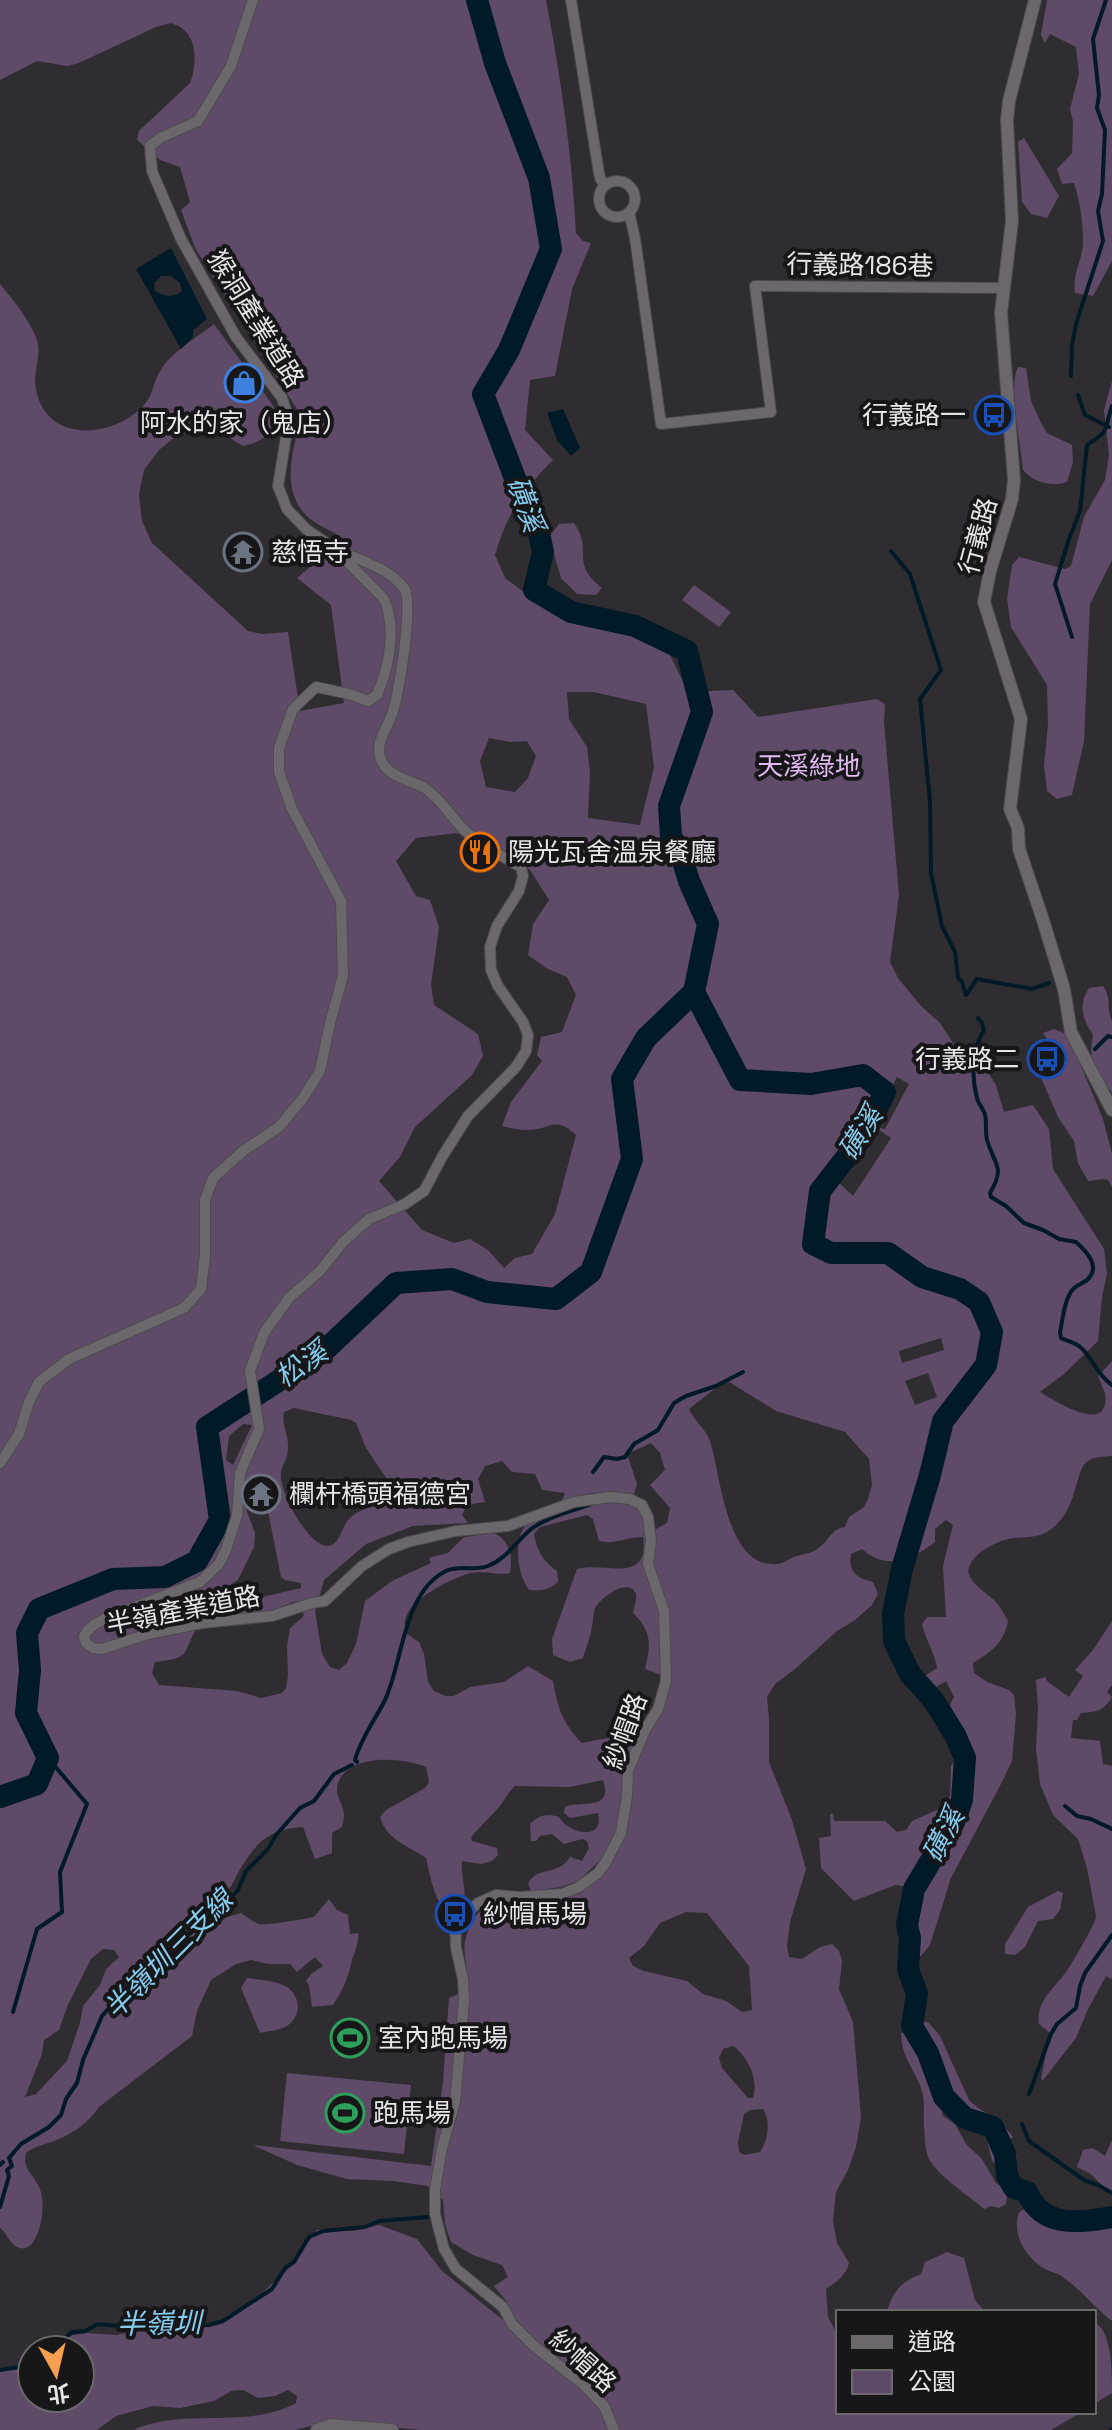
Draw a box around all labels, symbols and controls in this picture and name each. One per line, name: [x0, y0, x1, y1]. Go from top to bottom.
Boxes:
street label: 猴洞產業道路: [200, 244, 312, 394]
street label: 行義路186巷: [786, 247, 934, 283]
shop icon: 阿水的家（鬼店）: [223, 362, 265, 404]
bus stop icon: 行義路一: [973, 394, 1015, 436]
place label: 行義路一: [862, 398, 966, 432]
place label: 阿水的家（鬼店）: [140, 406, 348, 440]
water label: 磺溪: [500, 472, 554, 540]
street label: 行義路: [951, 494, 1005, 578]
temple icon: 慈悟寺: [222, 531, 264, 573]
place label: 慈悟寺: [271, 535, 349, 569]
park label: 天溪綠地: [757, 749, 861, 783]
restaurant icon: 陽光瓦舍溫泉餐廳: [459, 831, 501, 873]
place label: 陽光瓦舍溫泉餐廳: [508, 835, 716, 869]
bus stop icon: 行義路二: [1026, 1038, 1068, 1080]
place label: 行義路二: [915, 1042, 1019, 1076]
water label: 磺溪: [830, 1096, 892, 1166]
water label: 松溪: [268, 1331, 338, 1395]
temple icon: 欄杆橋頭福德宮: [240, 1473, 282, 1515]
place label: 欄杆橋頭福德宮: [289, 1477, 471, 1511]
street label: 半嶺產業道路: [103, 1578, 263, 1642]
street label: 紗帽路: [596, 1689, 654, 1773]
water label: 磺溪: [914, 1798, 974, 1868]
water label: 半嶺圳三支線: [96, 1880, 242, 2026]
bus stop icon: 紗帽馬場: [434, 1893, 476, 1935]
place label: 紗帽馬場: [483, 1897, 587, 1931]
sports icon: 室內跑馬場: [329, 2017, 371, 2059]
place label: 室內跑馬場: [378, 2021, 508, 2055]
sports icon: 跑馬場: [324, 2092, 366, 2134]
place label: 跑馬場: [373, 2096, 451, 2130]
water label: 半嶺圳: [117, 2304, 205, 2342]
legend: [836, 2310, 1096, 2414]
street label: 紗帽路: [543, 2322, 623, 2400]
text: 道路: [908, 2326, 956, 2357]
north arrow: [16, 2334, 96, 2414]
text: 公園: [908, 2366, 956, 2397]
text: 北: [46, 2378, 72, 2409]

